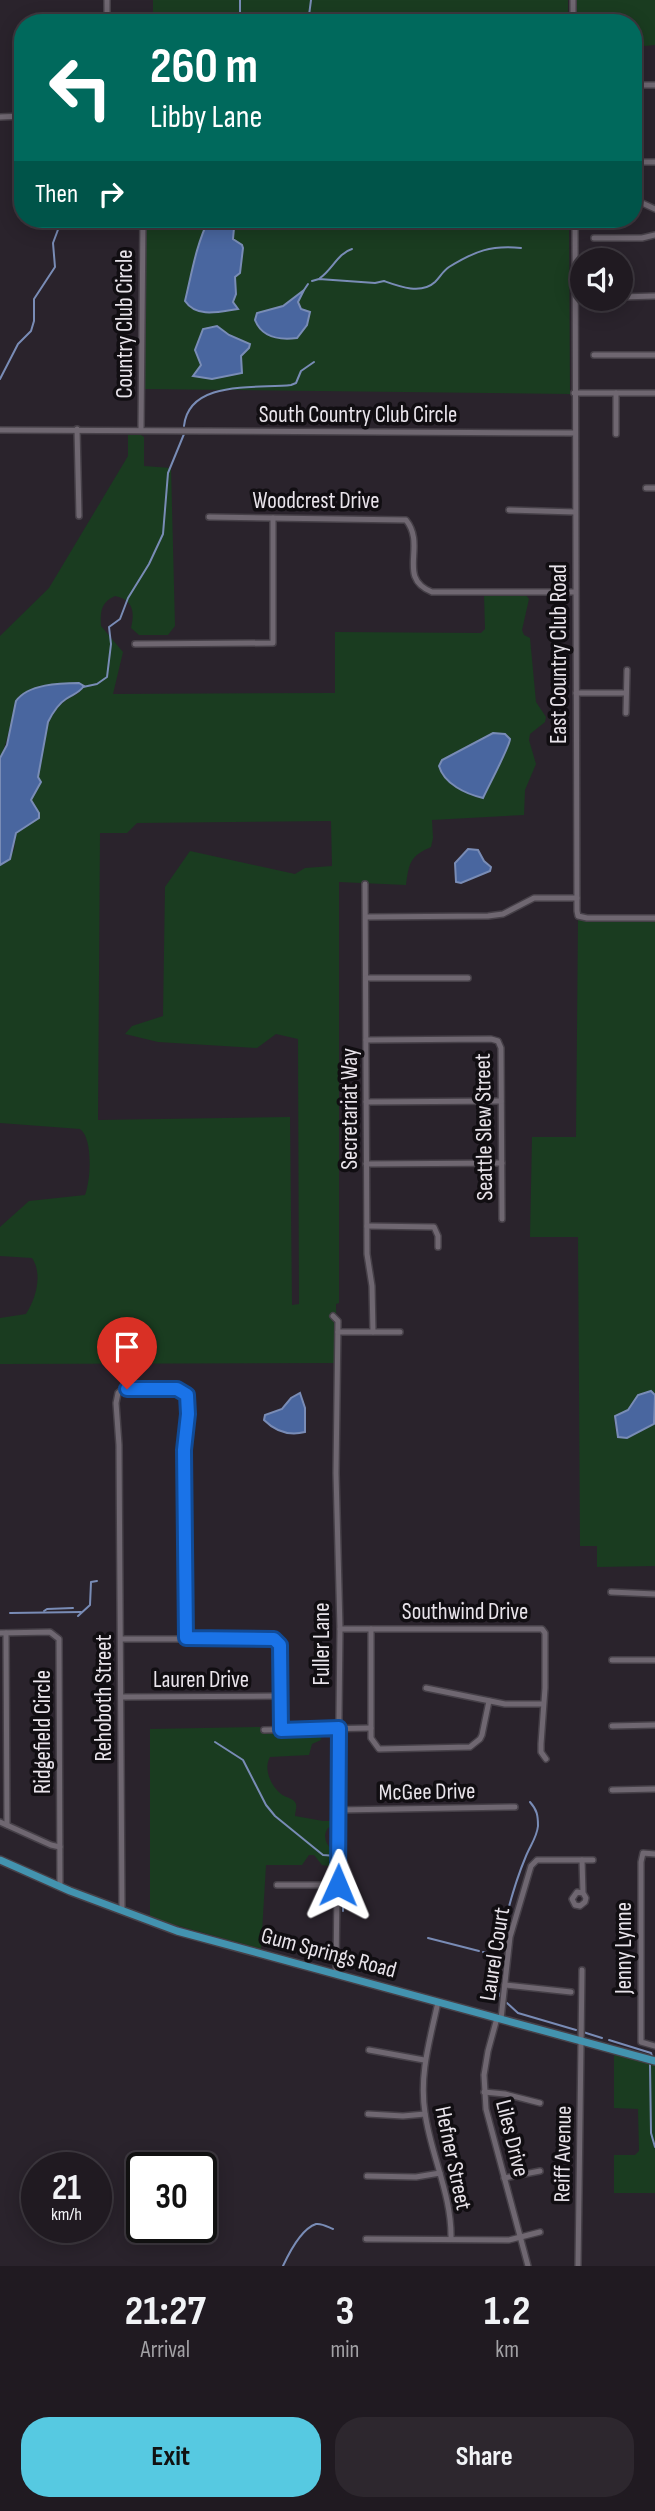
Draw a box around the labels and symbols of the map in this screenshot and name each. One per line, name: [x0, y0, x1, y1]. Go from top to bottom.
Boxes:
street label: Country Club Circle: [111, 249, 139, 399]
street label: South Country Club Circle: [259, 401, 457, 429]
street label: Woodcrest Drive: [253, 487, 379, 515]
street label: East Country Club Road: [545, 564, 573, 744]
street label: Secretariat Way: [336, 1048, 364, 1170]
street label: Seattle Slew Street: [469, 1053, 499, 1201]
pin: [97, 1317, 157, 1389]
street label: Southwind Drive: [402, 1598, 528, 1626]
street label: Fuller Lane: [308, 1603, 336, 1685]
street label: Rehoboth Street: [90, 1634, 118, 1762]
street label: Lauren Drive: [153, 1666, 249, 1694]
street label: Ridgefield Circle: [29, 1670, 57, 1794]
street label: McGee Drive: [378, 1777, 476, 1807]
position arrow: [301, 1848, 375, 1922]
street label: Jenny Lynne: [610, 1902, 638, 1995]
street label: Laurel Court: [474, 1905, 516, 2003]
street label: Gum Springs Road: [258, 1921, 400, 1984]
street label: Liles Drive: [489, 2097, 535, 2180]
street label: Hefner Street: [428, 2104, 478, 2213]
street label: Reiff Avenue: [548, 2105, 578, 2203]
speed limit sign: 30: [126, 2152, 217, 2243]

